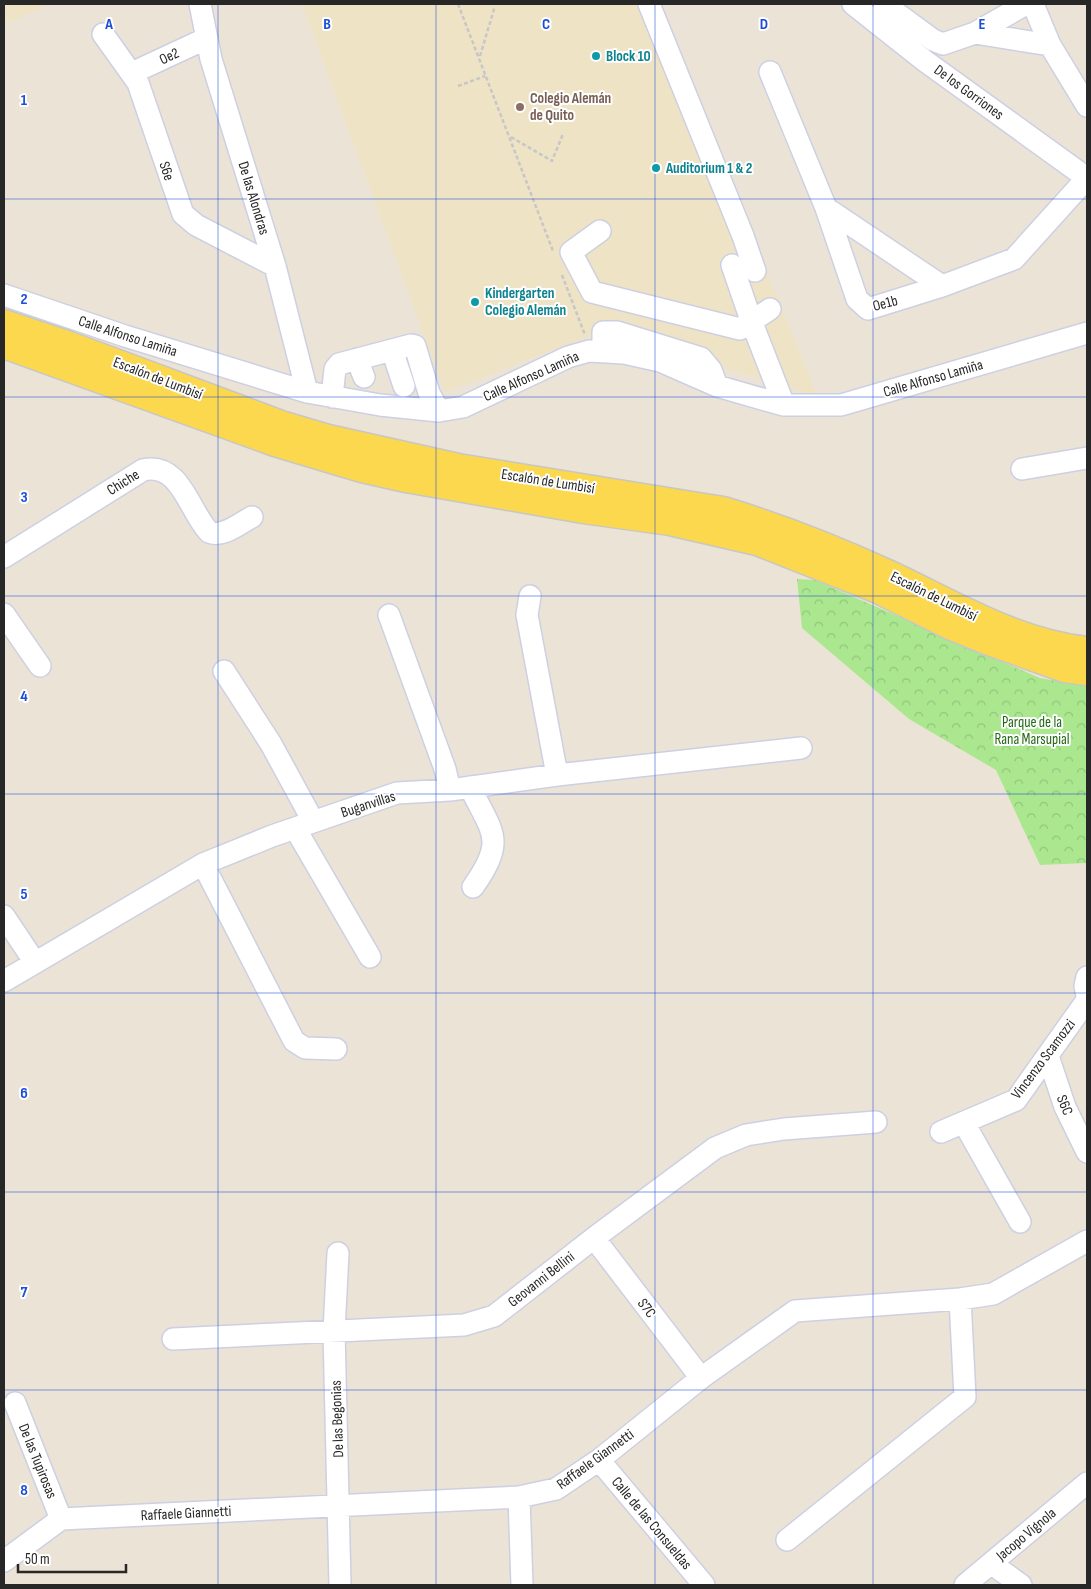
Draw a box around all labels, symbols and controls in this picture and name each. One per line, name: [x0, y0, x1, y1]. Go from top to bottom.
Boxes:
text: A: [104, 15, 113, 34]
text: B: [323, 15, 331, 34]
text: C: [542, 15, 550, 34]
text: D: [760, 15, 768, 34]
text: E: [979, 15, 986, 34]
street label: Oe2: [156, 44, 182, 69]
place label: Block 10: [606, 47, 651, 66]
marker: Block 10: [590, 50, 602, 62]
street label: De los Gorriones: [930, 61, 1007, 124]
place label: Colegio Alemán de Quito: [530, 89, 611, 125]
text: 1: [21, 91, 28, 110]
marker: Colegio Alemán de Quito: [514, 101, 526, 113]
street label: S6e: [155, 159, 178, 183]
street label: De las Alondras: [233, 159, 274, 237]
place label: Auditorium 1 & 2: [665, 159, 752, 178]
marker: Auditorium 1 & 2: [650, 162, 662, 174]
place label: Kindergarten Colegio Alemán: [485, 284, 566, 320]
text: 2: [20, 290, 28, 309]
street label: Oe1b: [871, 291, 900, 316]
marker: Kindergarten Colegio Alemán: [469, 296, 481, 308]
street label: Calle Alfonso Lamiña: [76, 312, 180, 361]
street label: Calle Alfonso Lamiña: [480, 347, 582, 406]
street label: Escalón de Lumbisí: [110, 353, 205, 404]
street label: Calle Alfonso Lamiña: [881, 355, 985, 402]
street label: Chiche: [103, 465, 143, 500]
street label: Escalón de Lumbisí: [500, 465, 596, 498]
text: 3: [20, 488, 28, 507]
street label: Escalón de Lumbisí: [887, 567, 980, 626]
text: 4: [20, 687, 28, 706]
park label: Parque de la Rana Marsupial: [994, 713, 1070, 749]
street label: Buganvillas: [338, 787, 398, 822]
text: 5: [20, 885, 28, 904]
street label: Vincenzo Scamozzi: [1007, 1015, 1080, 1103]
text: 6: [20, 1084, 28, 1103]
street label: S6C: [1052, 1092, 1077, 1118]
street label: Geovanni Bellini: [504, 1247, 579, 1311]
text: 7: [21, 1283, 28, 1302]
street label: S7C: [633, 1295, 660, 1322]
street label: De las Begonias: [327, 1380, 348, 1458]
street label: De las Tupirosas: [14, 1421, 61, 1501]
street label: Raffaele Giannetti: [553, 1425, 638, 1494]
street label: Calle de las Consueldas: [607, 1473, 696, 1574]
text: 8: [20, 1481, 28, 1500]
street label: Raffaele Giannetti: [140, 1502, 232, 1525]
street label: Jacopo Vignola: [992, 1504, 1060, 1566]
scale bar: [18, 1542, 125, 1574]
text: 50 m: [25, 1550, 50, 1569]

